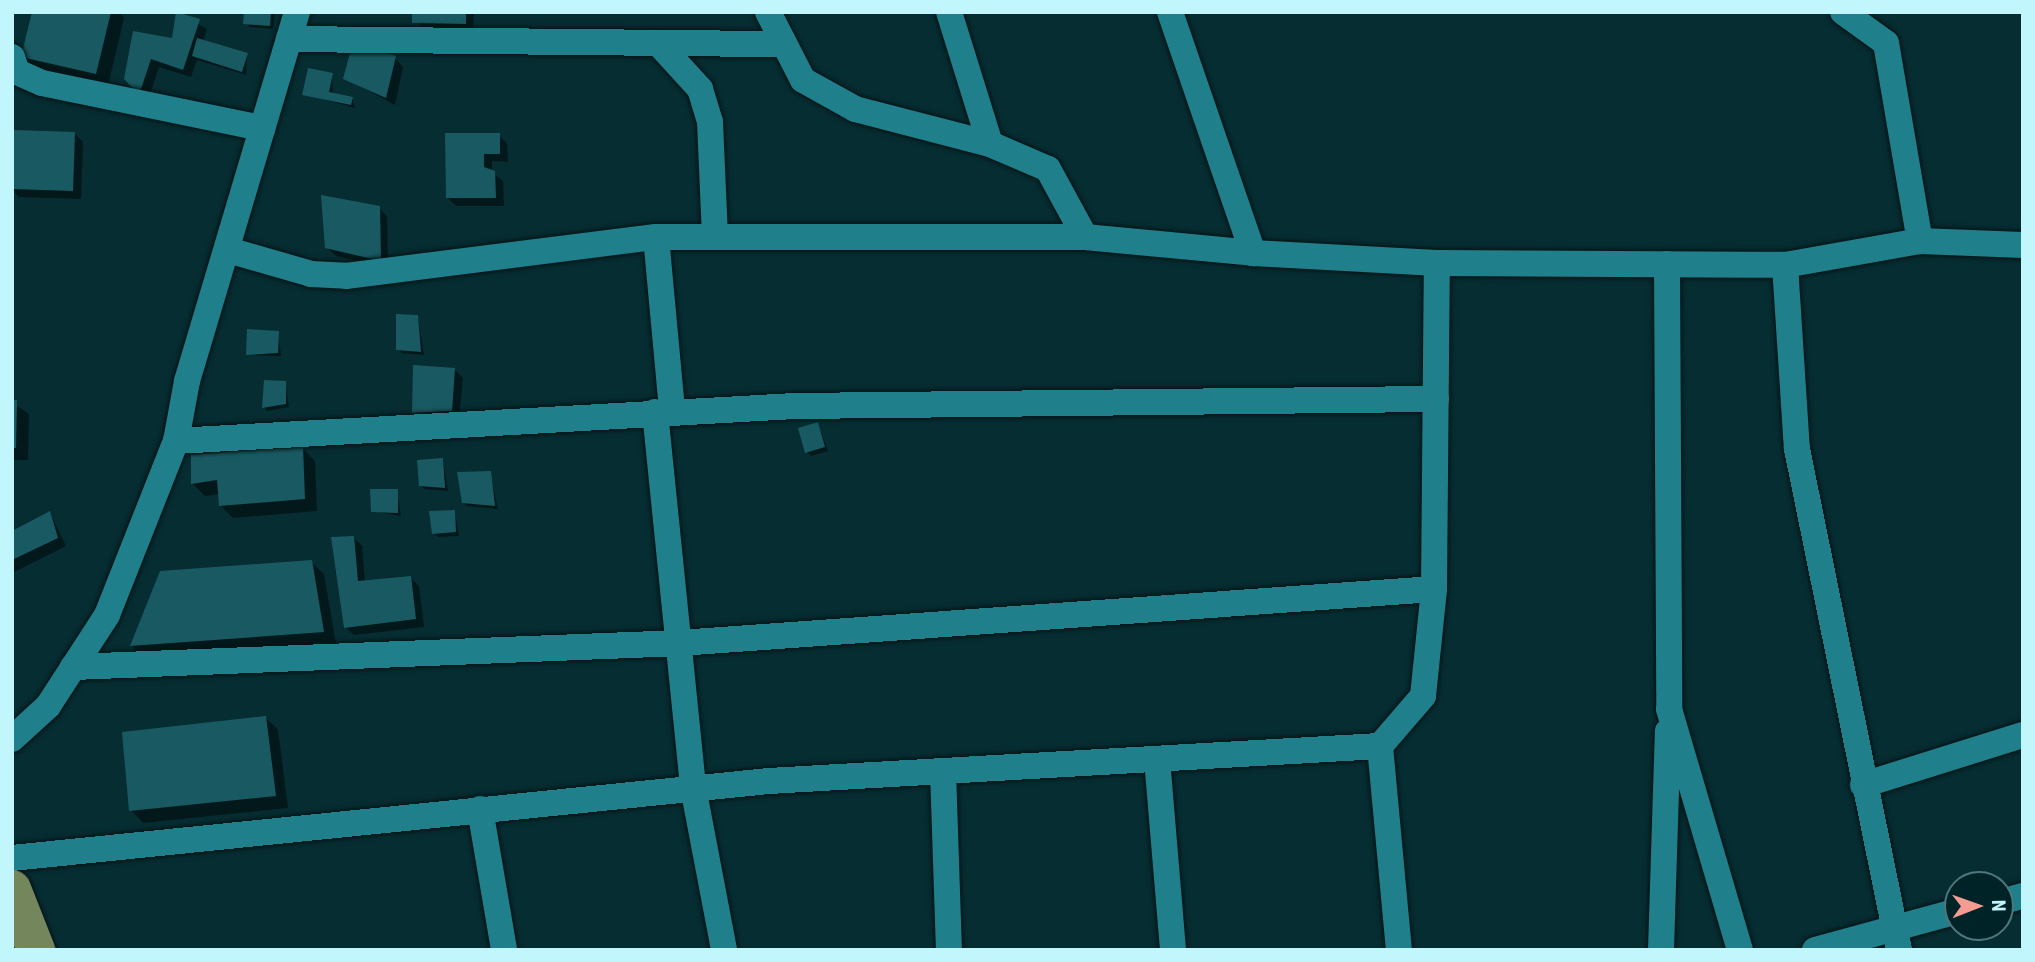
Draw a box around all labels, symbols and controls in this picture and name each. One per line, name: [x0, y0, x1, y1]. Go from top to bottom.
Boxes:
north arrow: [1944, 871, 2014, 941]
text: N: [1987, 900, 2010, 912]

